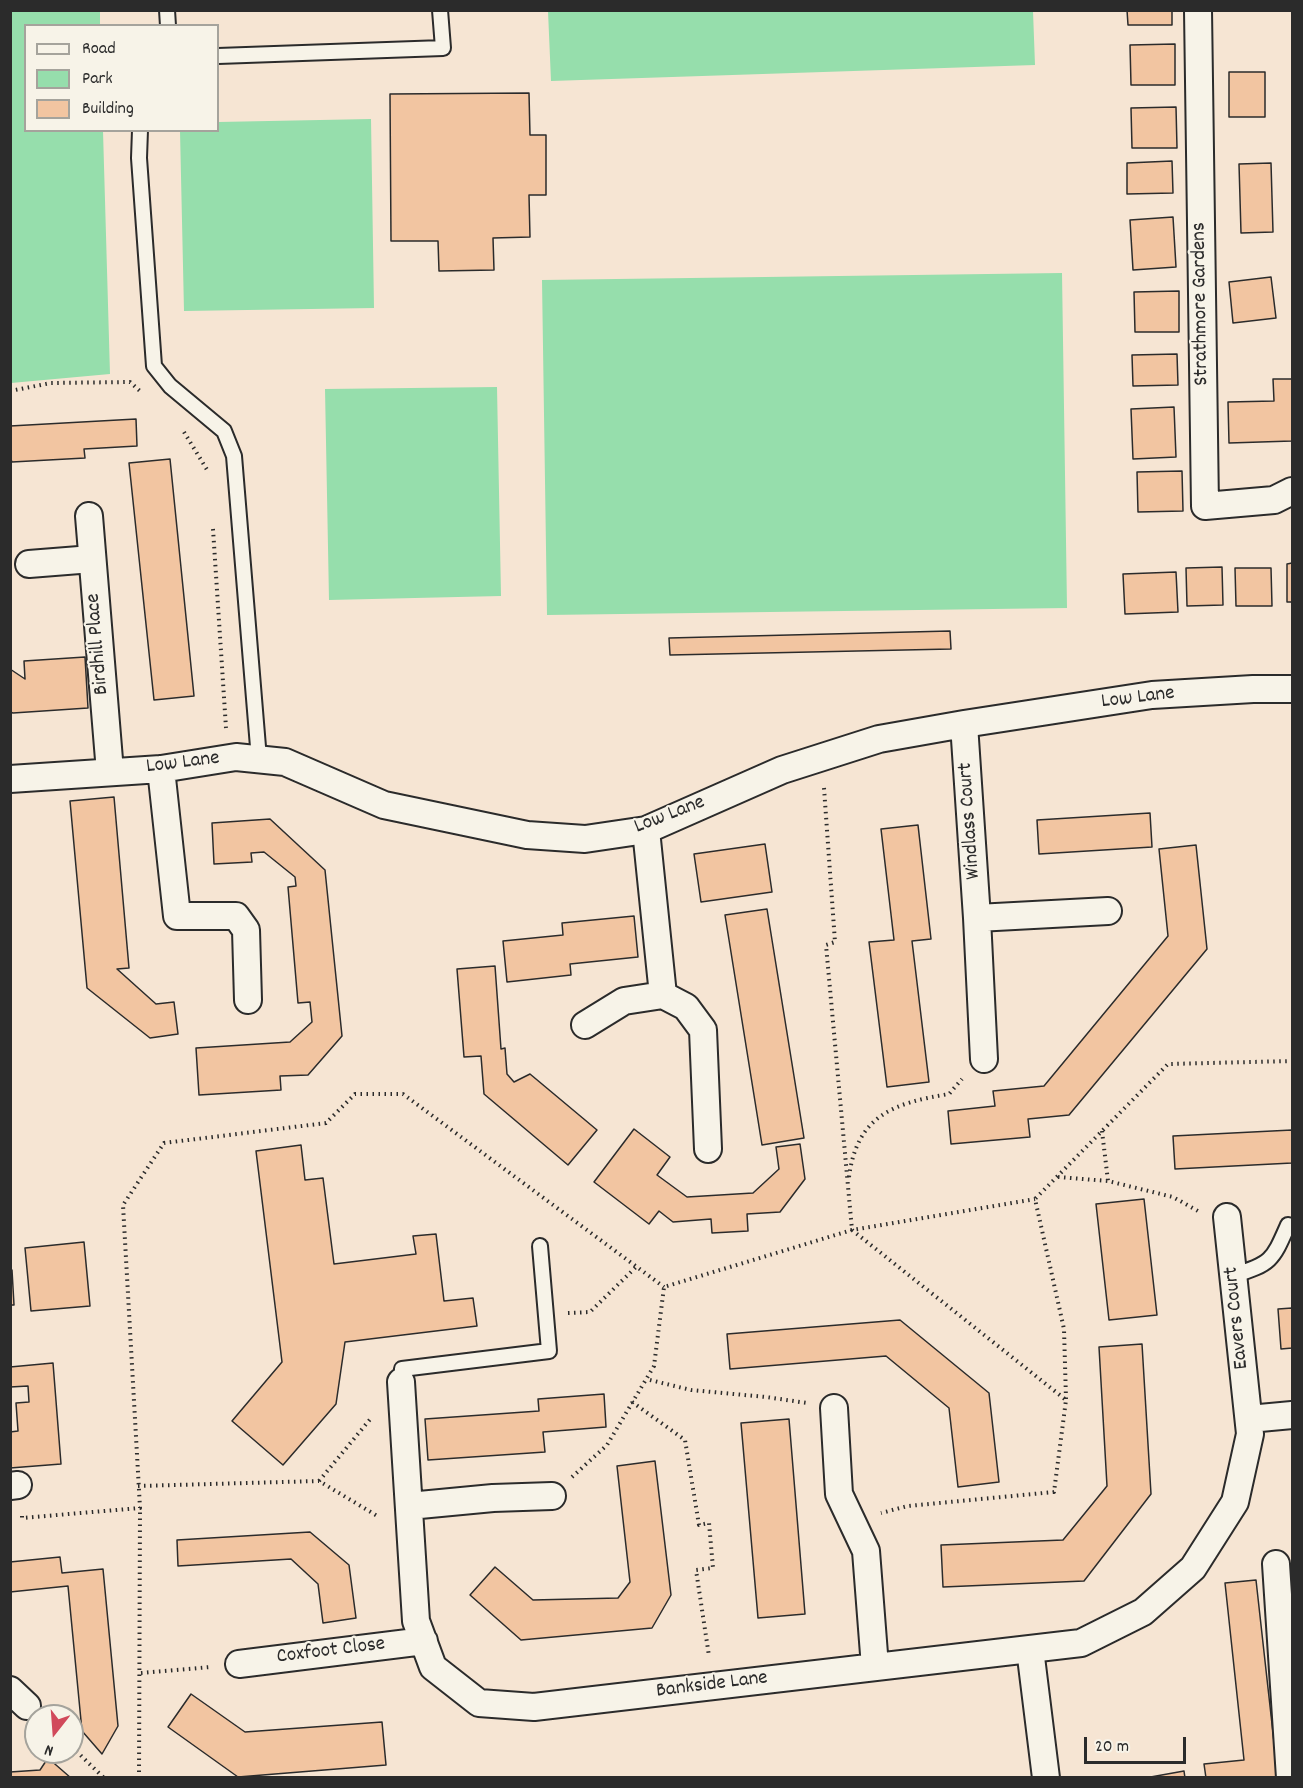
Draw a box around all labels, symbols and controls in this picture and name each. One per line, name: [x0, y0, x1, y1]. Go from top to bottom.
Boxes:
legend: [24, 24, 219, 132]
text: Road: [82, 37, 116, 62]
text: Park: [82, 67, 113, 92]
text: Building: [82, 97, 134, 122]
street label: Strathmore Gardens: [1188, 222, 1216, 386]
street label: Birdhill Place: [82, 592, 116, 696]
street label: Low Lane: [1100, 682, 1176, 716]
street label: Low Lane: [145, 747, 221, 781]
street label: Windlass Court: [954, 762, 988, 880]
street label: Low Lane: [631, 791, 709, 841]
street label: Eavers Court: [1220, 1265, 1256, 1371]
street label: Coxfoot Close: [275, 1633, 387, 1671]
street label: Bankside Lane: [655, 1667, 769, 1705]
north arrow: [24, 1704, 84, 1764]
scale bar: [1087, 1725, 1189, 1763]
text: 20 m: [1095, 1735, 1129, 1760]
text: N: [42, 1738, 56, 1762]

